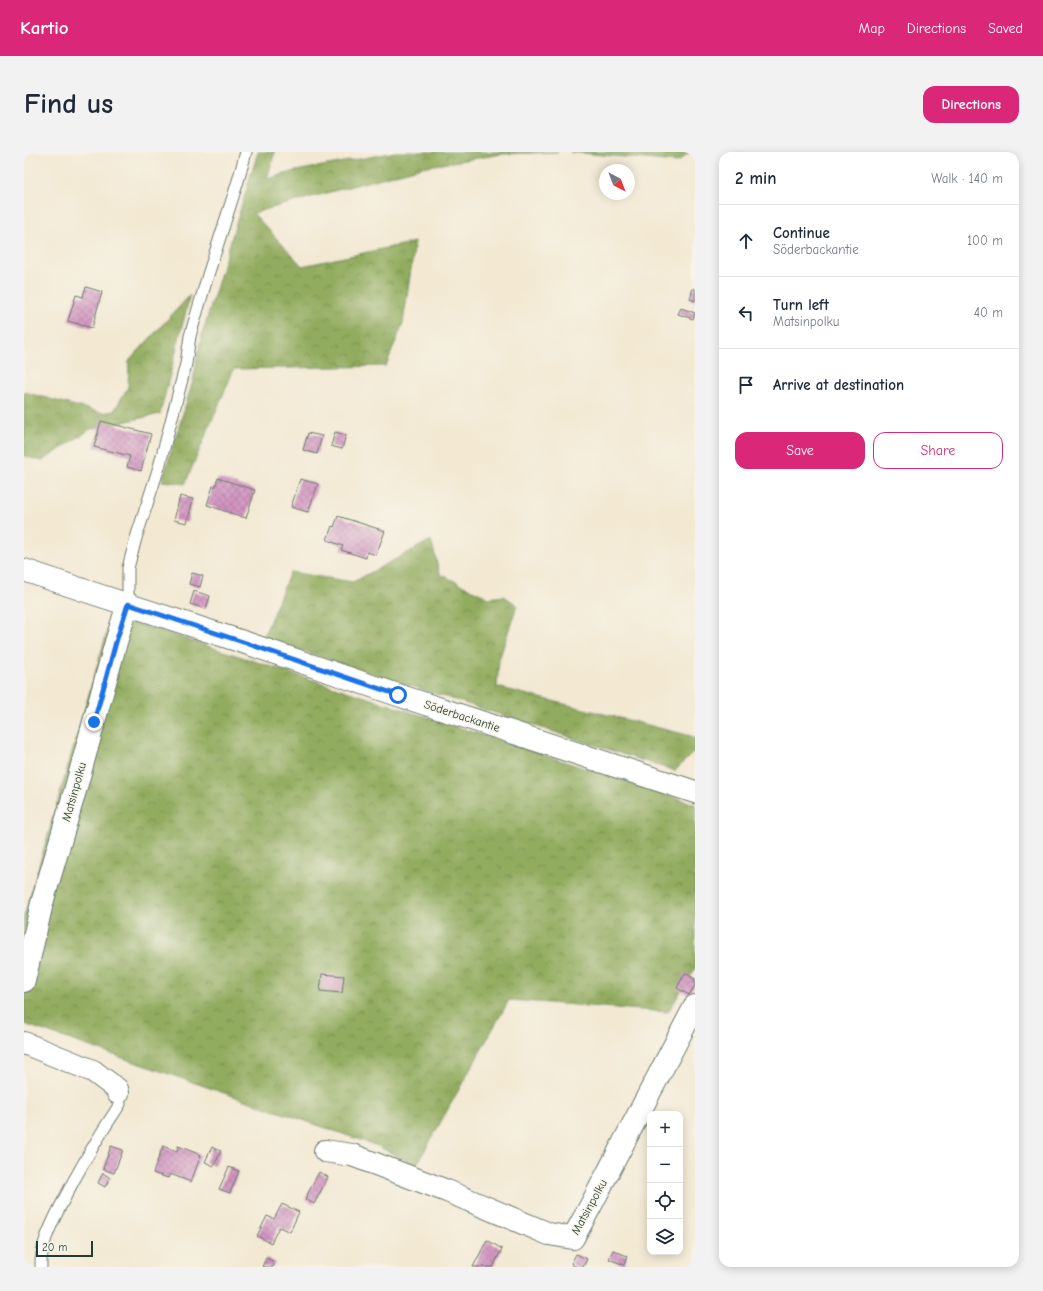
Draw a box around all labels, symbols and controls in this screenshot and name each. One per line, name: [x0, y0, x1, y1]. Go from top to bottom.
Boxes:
text: Kartio: [20, 17, 69, 39]
text: Map: [858, 20, 885, 37]
text: Directions: [907, 20, 966, 37]
text: Saved: [988, 20, 1023, 37]
button: Directions: [923, 86, 1019, 123]
text: Find us: [24, 88, 113, 120]
north arrow: [599, 164, 635, 200]
text: 2 min: [735, 169, 776, 188]
text: Walk · 140 m: [931, 171, 1003, 186]
text: Continue: [773, 224, 830, 242]
icon: ahead: [735, 230, 757, 252]
text: 100 m: [967, 233, 1003, 248]
text: Söderbackantie: [773, 242, 859, 257]
text: Turn left: [773, 296, 829, 314]
icon: left: [735, 302, 757, 324]
text: 40 m: [974, 305, 1003, 320]
text: Matsinpolku: [773, 314, 839, 329]
icon: arrive: [735, 374, 757, 396]
text: Arrive at destination: [773, 376, 904, 394]
button: Save: [735, 432, 865, 469]
button: Share: [873, 432, 1003, 469]
route start: [389, 686, 407, 704]
street label: Söderbackantie: [422, 697, 502, 735]
route end: [85, 713, 103, 731]
street label: Matsinpolku: [59, 761, 89, 823]
map controls: [647, 1111, 683, 1255]
button: +: [647, 1111, 683, 1147]
button: −: [647, 1147, 683, 1183]
street label: Matsinpolku: [568, 1177, 610, 1237]
button: locate: [647, 1183, 683, 1219]
button: layers: [647, 1219, 683, 1255]
scale bar: [36, 1239, 93, 1258]
text: 20 m: [42, 1241, 67, 1254]

